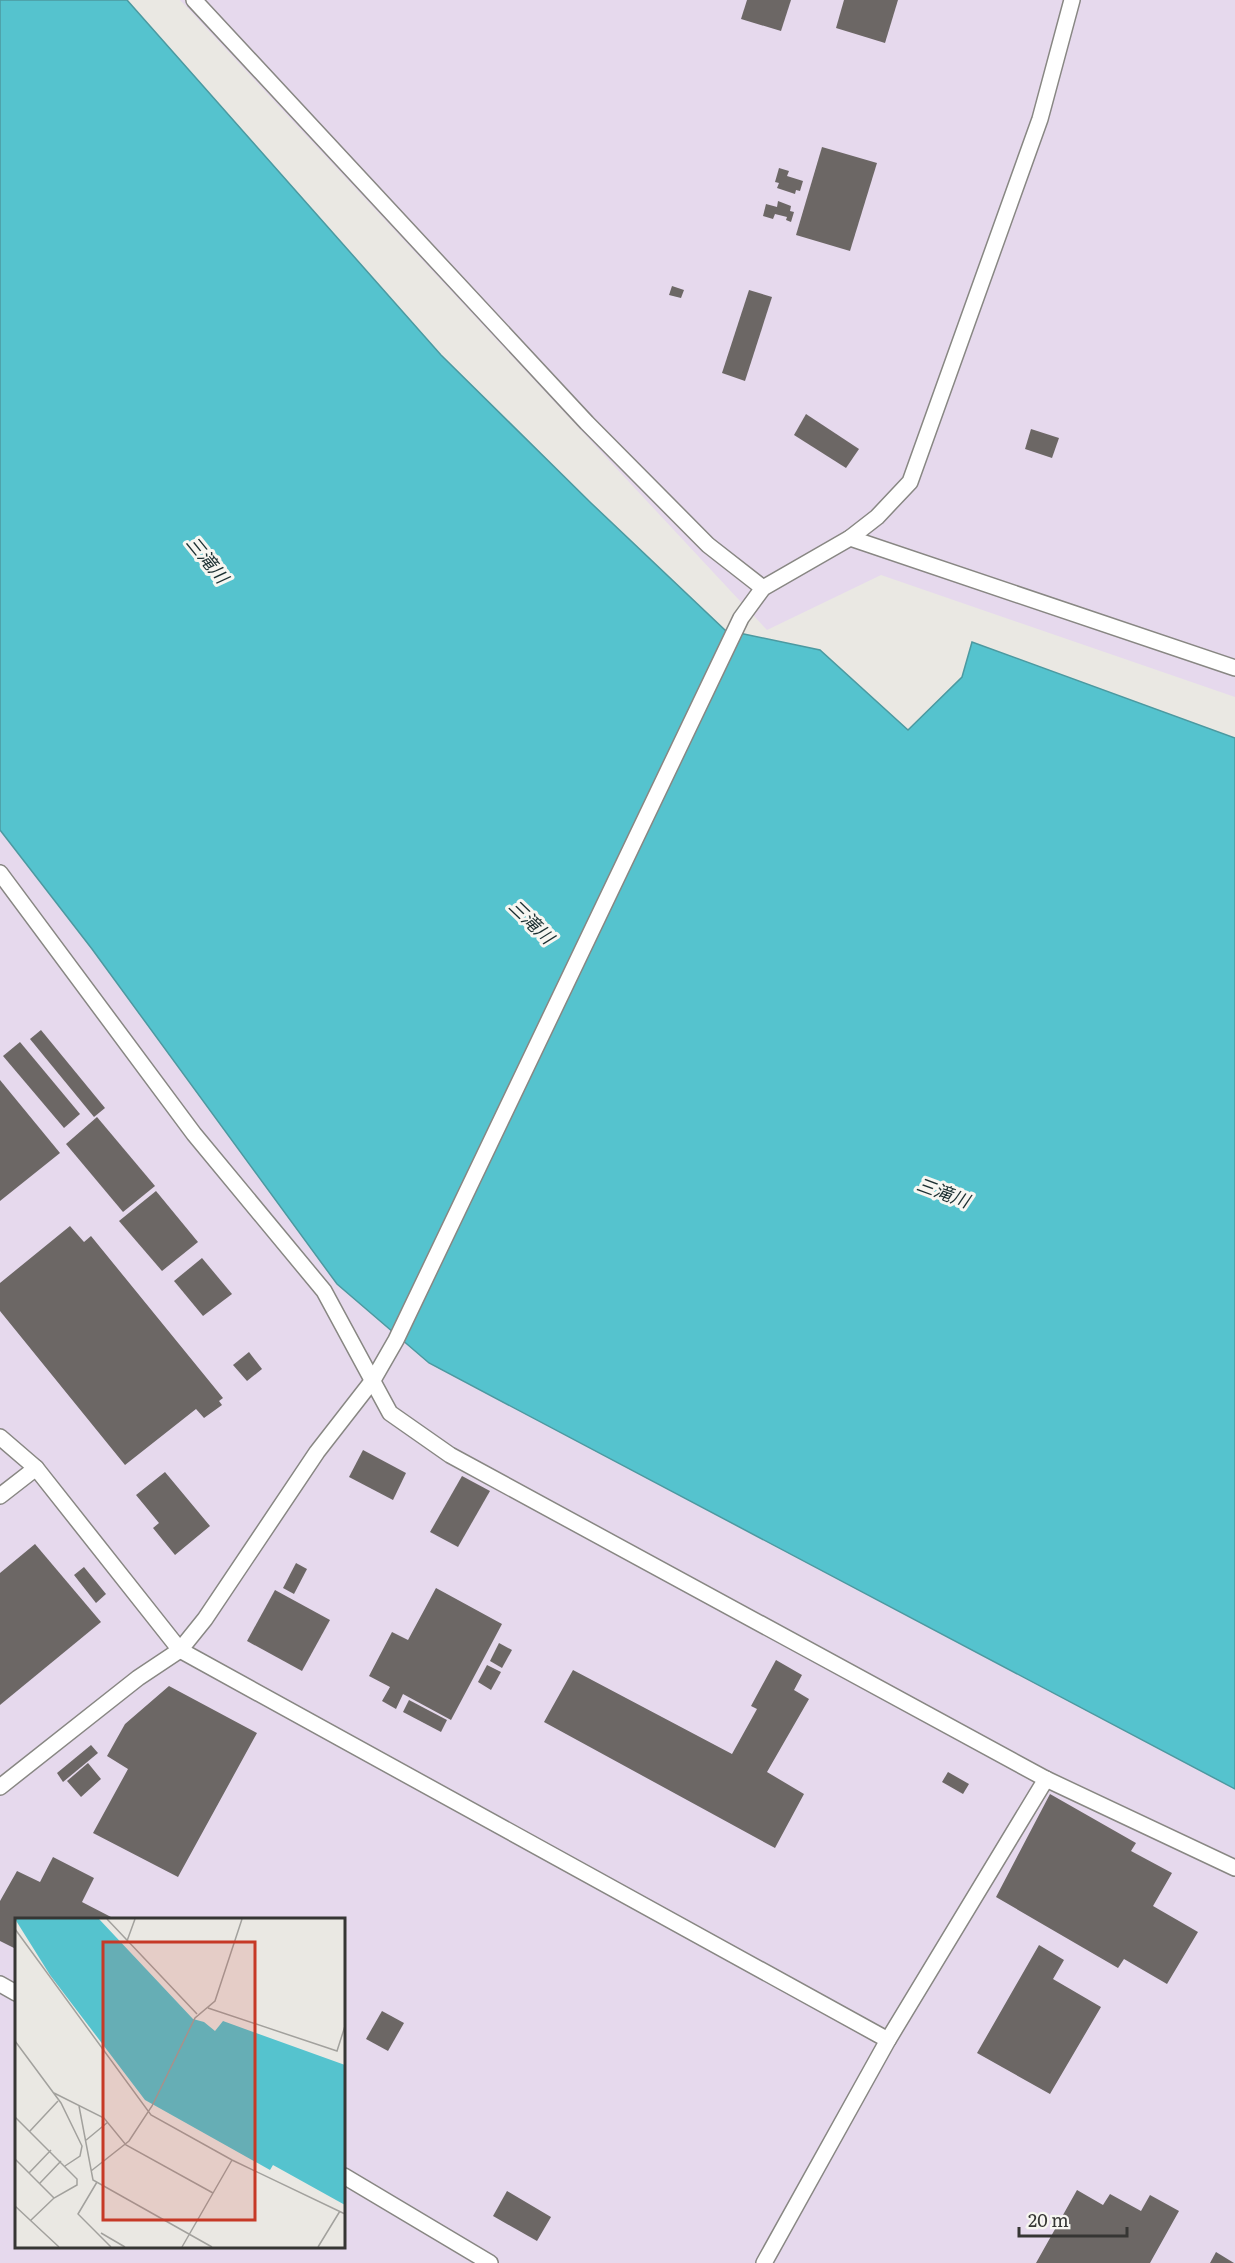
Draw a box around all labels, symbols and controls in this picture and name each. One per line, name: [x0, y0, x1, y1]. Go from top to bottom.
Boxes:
water label: 三滝川: [181, 530, 237, 590]
water label: 三滝川: [503, 892, 562, 951]
water label: 三滝川: [914, 1170, 975, 1214]
inset map: [15, 1918, 345, 2248]
scale bar: [1019, 2200, 1127, 2238]
text: 20 m: [1028, 2206, 1069, 2233]

